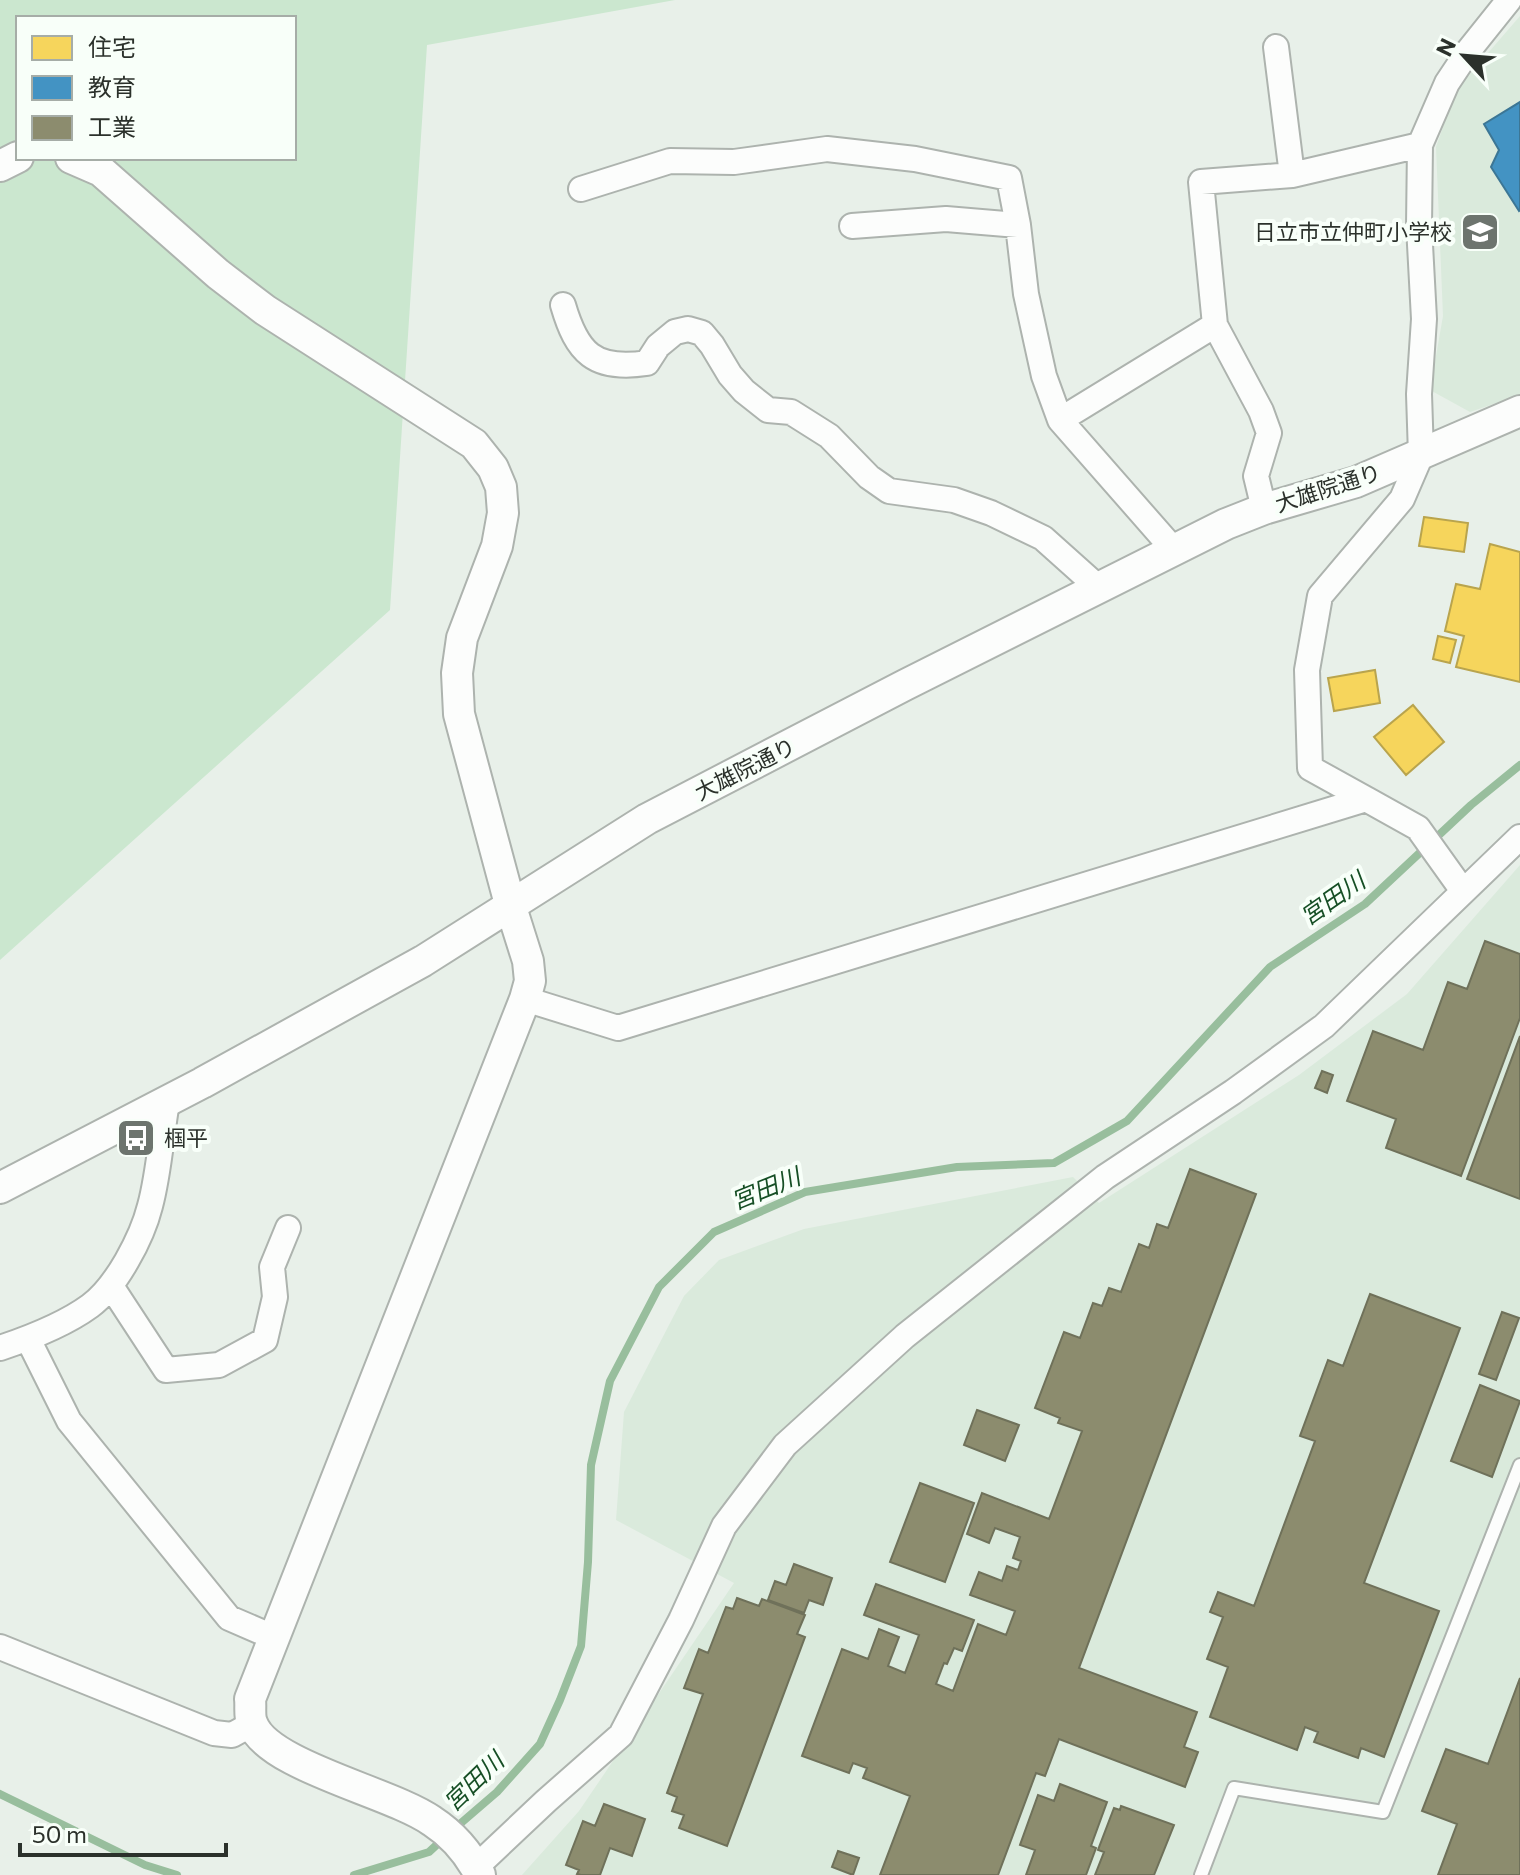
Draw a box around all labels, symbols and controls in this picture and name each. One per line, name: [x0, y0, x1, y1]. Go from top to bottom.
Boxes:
legend: [16, 16, 296, 160]
north arrow: [1424, 16, 1504, 96]
text: 住宅: [88, 32, 136, 61]
text: N: [1430, 34, 1461, 60]
text: 教育: [88, 72, 136, 101]
text: 工業: [88, 112, 136, 141]
school or university icon: 日立市立仲町小学校: [1459, 211, 1501, 253]
place label: 日立市立仲町小学校: [1254, 218, 1452, 245]
street label: 大雄院通り: [1271, 458, 1384, 517]
street label: 大雄院通り: [690, 732, 800, 806]
water label: 宮田川: [1294, 864, 1372, 930]
bus stop icon: 椢平: [115, 1117, 157, 1159]
place label: 椢平: [164, 1124, 208, 1151]
water label: 宮田川: [727, 1160, 807, 1215]
water label: 宮田川: [437, 1743, 511, 1816]
scale bar: [20, 1807, 226, 1857]
text: 50 m: [32, 1819, 87, 1848]

